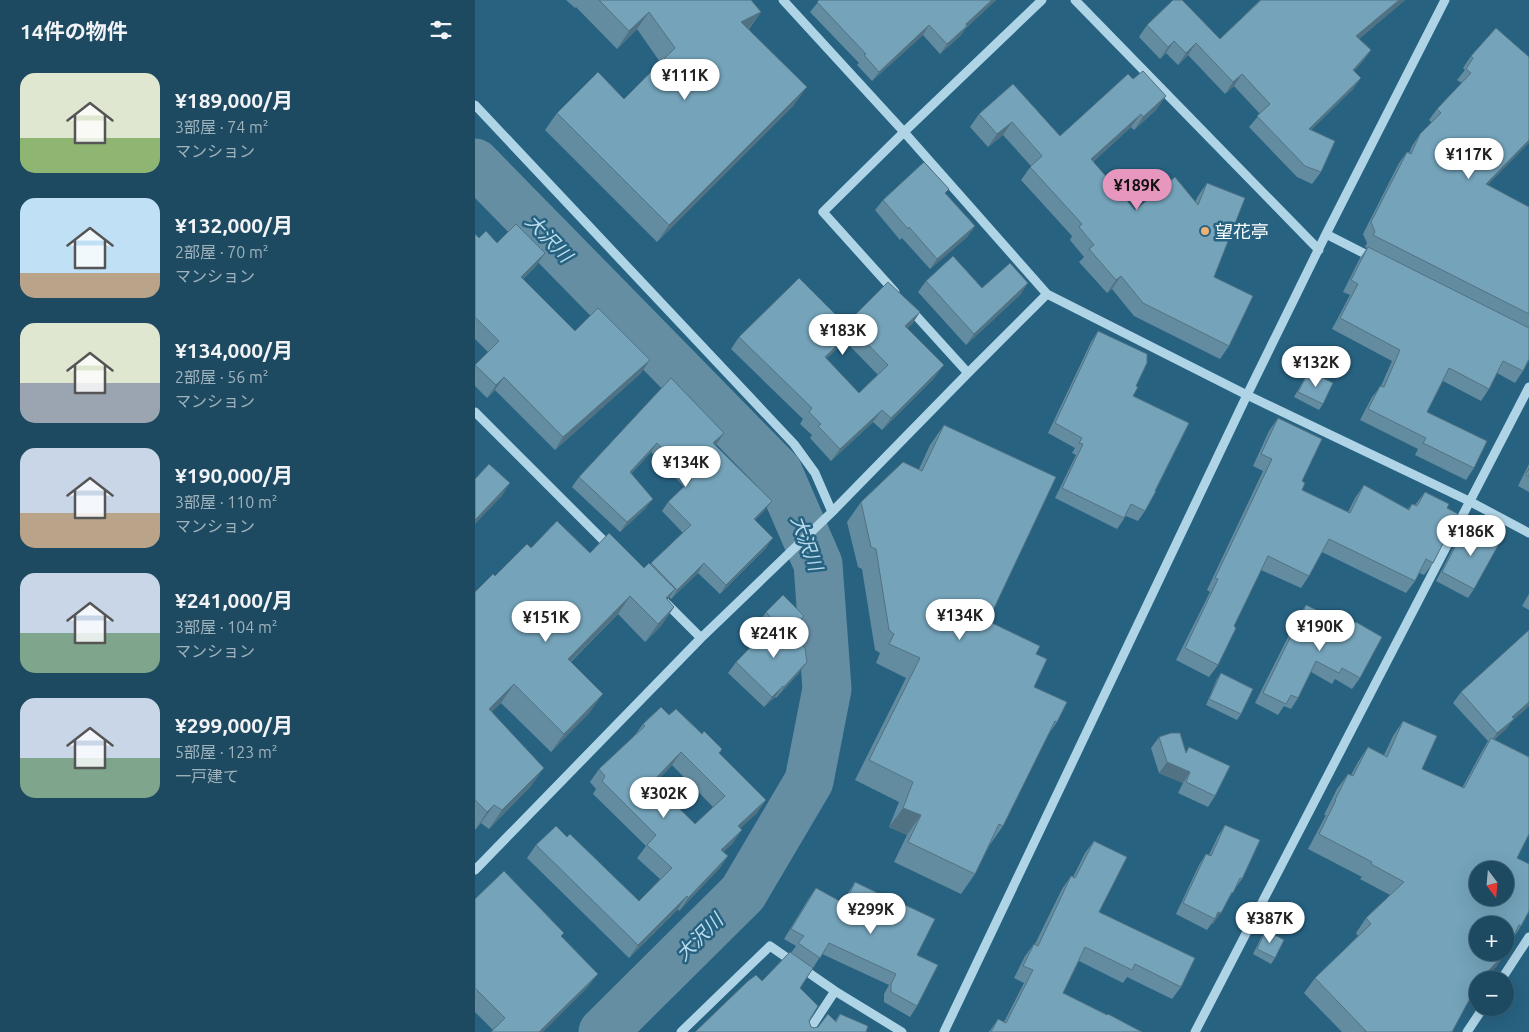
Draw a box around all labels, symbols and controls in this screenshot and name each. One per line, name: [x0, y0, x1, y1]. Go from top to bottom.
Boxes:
icon: filters: [427, 16, 455, 44]
text: 14件の物件: [20, 19, 128, 43]
pin: ¥111K: [650, 58, 720, 101]
text: ¥111K: [662, 66, 708, 84]
text: ¥189,000/月: [175, 88, 293, 112]
icon: home: [60, 93, 120, 153]
text: 3部屋 · 74 m²: [175, 118, 269, 136]
pin: ¥117K: [1434, 138, 1504, 180]
text: マンション: [175, 142, 255, 160]
text: ¥117K: [1446, 145, 1492, 163]
pin: ¥189K: [1102, 168, 1172, 211]
text: ¥189K: [1114, 176, 1160, 194]
water label: 大沢川: [521, 210, 578, 268]
text: ¥132,000/月: [175, 213, 293, 237]
icon: home: [60, 218, 120, 278]
place label: 望花亭: [1215, 221, 1269, 241]
marker: 望花亭: [1199, 225, 1211, 237]
text: 2部屋 · 70 m²: [175, 243, 269, 261]
text: マンション: [175, 267, 255, 285]
pin: ¥183K: [808, 314, 878, 356]
text: ¥183K: [820, 321, 866, 339]
text: ¥134,000/月: [175, 338, 293, 362]
icon: home: [60, 343, 120, 403]
pin: ¥132K: [1281, 346, 1351, 388]
text: ¥132K: [1293, 353, 1339, 371]
text: 2部屋 · 56 m²: [175, 368, 269, 386]
text: マンション: [175, 392, 255, 410]
pin: ¥134K: [651, 446, 721, 488]
text: ¥134K: [663, 453, 709, 471]
text: ¥190,000/月: [175, 463, 293, 487]
icon: home: [60, 468, 120, 528]
text: 3部屋 · 110 m²: [175, 493, 278, 511]
water label: 大沢川: [787, 512, 828, 575]
pin: ¥186K: [1436, 514, 1506, 557]
text: マンション: [175, 517, 255, 535]
text: ¥186K: [1448, 522, 1494, 540]
text: ¥241,000/月: [175, 588, 293, 612]
icon: home: [60, 593, 120, 653]
pin: ¥134K: [925, 598, 995, 641]
pin: ¥151K: [511, 600, 581, 643]
text: ¥134K: [937, 606, 983, 624]
text: ¥151K: [523, 608, 569, 626]
pin: ¥190K: [1285, 610, 1355, 652]
pin: ¥241K: [739, 616, 809, 659]
text: ¥190K: [1297, 617, 1343, 635]
text: 3部屋 · 104 m²: [175, 618, 278, 636]
text: ¥241K: [751, 624, 797, 642]
text: マンション: [175, 642, 255, 660]
text: ¥299,000/月: [175, 713, 293, 737]
icon: home: [60, 718, 120, 778]
text: 5部屋 · 123 m²: [175, 743, 278, 761]
text: 一戸建て: [175, 767, 239, 785]
pin: ¥302K: [629, 776, 699, 819]
text: ¥302K: [641, 784, 687, 802]
north arrow: [1469, 861, 1514, 906]
map controls: [1469, 861, 1514, 1016]
pin: ¥299K: [836, 892, 906, 935]
text: ¥299K: [848, 900, 894, 918]
pin: ¥387K: [1235, 902, 1305, 944]
water label: 大沢川: [671, 908, 728, 965]
text: ¥387K: [1247, 909, 1293, 927]
button: +: [1469, 916, 1514, 961]
button: −: [1469, 971, 1514, 1016]

